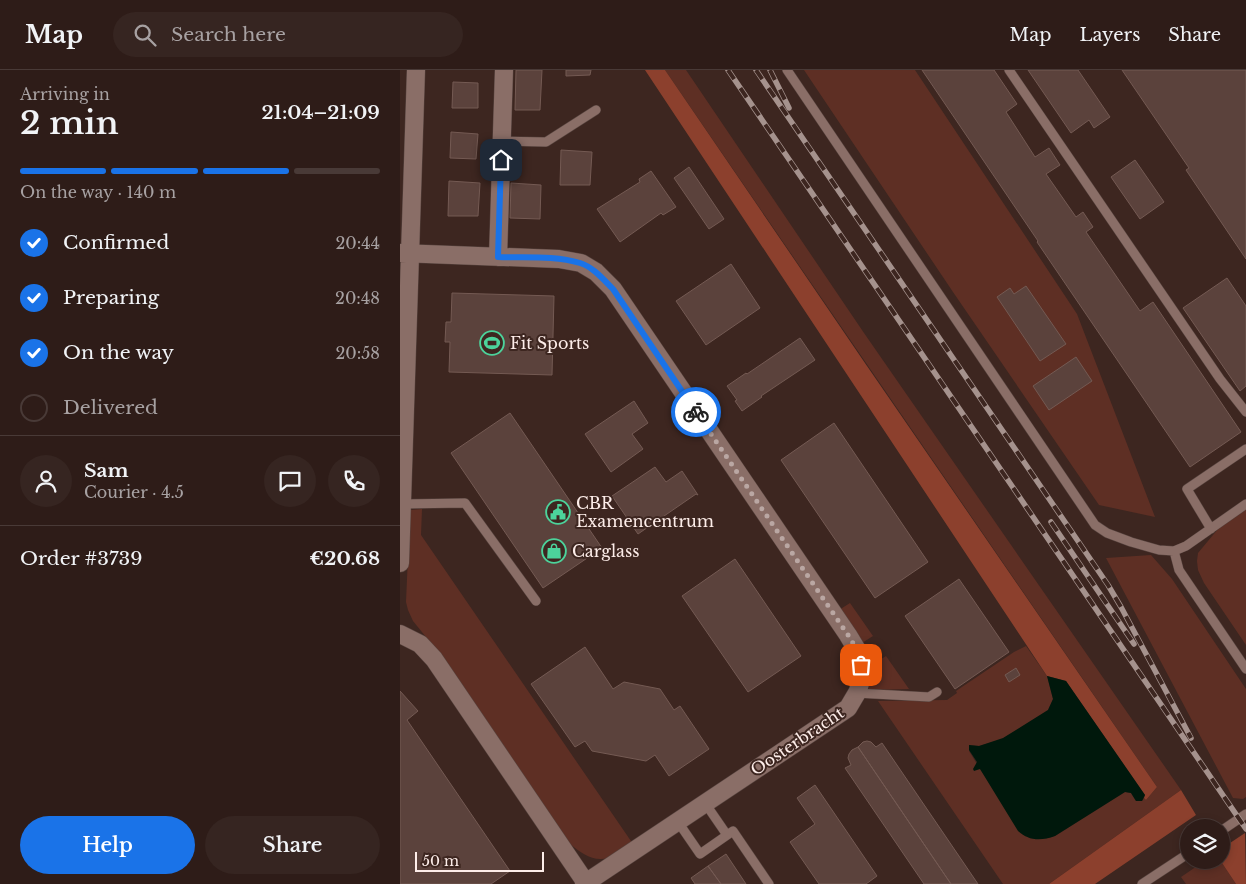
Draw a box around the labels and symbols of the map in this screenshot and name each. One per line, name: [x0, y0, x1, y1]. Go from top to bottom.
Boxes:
pin: [480, 139, 522, 181]
sports icon: Fit Sports: [479, 330, 505, 356]
place label: Fit Sports: [510, 333, 589, 353]
courier: [671, 387, 721, 437]
place label: CBR Examencentrum: [576, 493, 714, 531]
public building icon: CBR Examencentrum: [545, 499, 571, 525]
shop icon: Carglass: [541, 538, 567, 564]
place label: Carglass: [572, 541, 640, 561]
pin: [840, 644, 882, 686]
street label: Oosterbracht: [747, 702, 847, 780]
scale bar: [415, 849, 544, 872]

